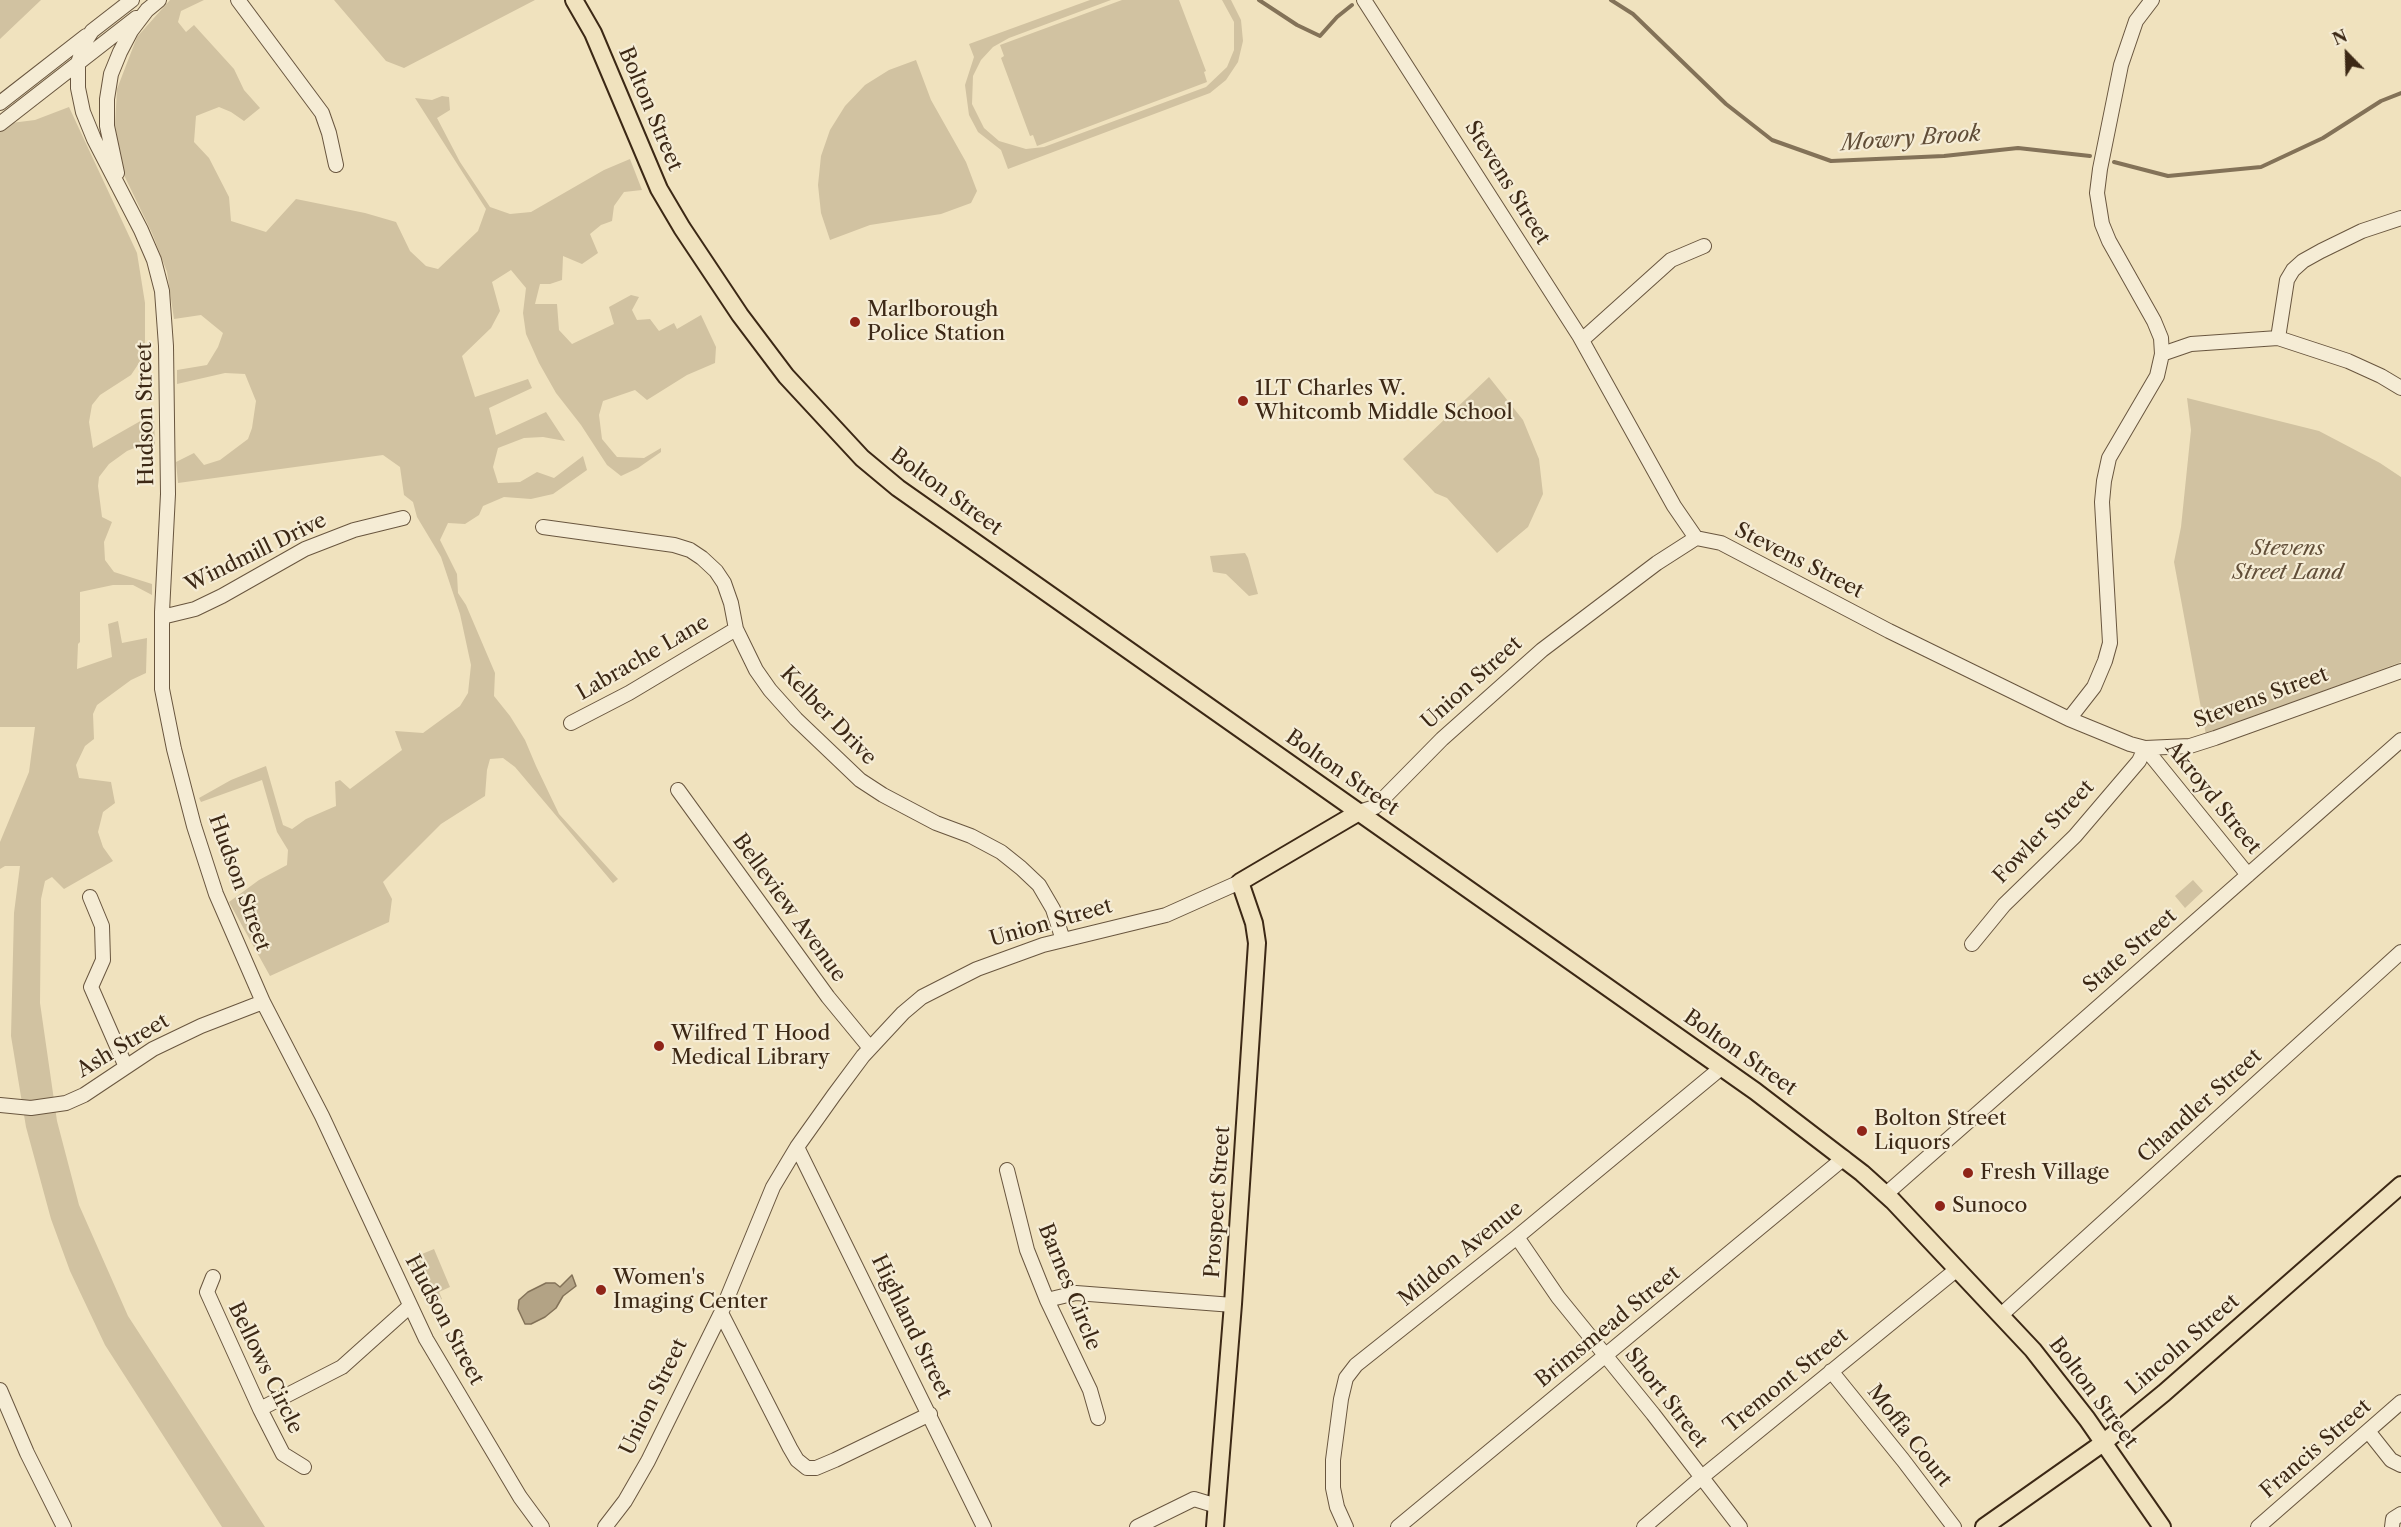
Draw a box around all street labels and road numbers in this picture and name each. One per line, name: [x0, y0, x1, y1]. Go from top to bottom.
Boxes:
street label: Bolton Street: [613, 43, 687, 175]
street label: Stevens Street: [1459, 116, 1555, 250]
street label: Hudson Street: [132, 342, 160, 486]
street label: Bolton Street: [885, 443, 1007, 541]
street label: Windmill Drive: [181, 508, 331, 598]
street label: Stevens Street: [1730, 518, 1868, 604]
street label: Labrache Lane: [572, 610, 714, 706]
street label: Union Street: [1417, 631, 1527, 735]
street label: Kelber Drive: [775, 661, 881, 771]
street label: Stevens Street: [2190, 662, 2332, 734]
street label: Bolton Street: [1281, 725, 1403, 821]
street label: Akroyd Street: [2160, 737, 2266, 859]
street label: Fowler Street: [1988, 775, 2100, 889]
street label: Hudson Street: [203, 811, 275, 955]
street label: Belleview Avenue: [727, 829, 851, 987]
street label: Union Street: [987, 893, 1115, 953]
street label: State Street: [2078, 904, 2182, 998]
street label: Bolton Street: [1679, 1005, 1801, 1101]
street label: Ash Street: [72, 1009, 174, 1083]
street label: Chandler Street: [2133, 1044, 2267, 1168]
street label: Prospect Street: [1200, 1125, 1236, 1279]
street label: Mildon Avenue: [1394, 1196, 1528, 1312]
street label: Barnes Circle: [1032, 1220, 1106, 1354]
street label: Hudson Street: [399, 1251, 489, 1389]
street label: Highland Street: [865, 1251, 957, 1403]
street label: Brimsmead Street: [1531, 1261, 1685, 1393]
street label: Lincoln Street: [2121, 1289, 2245, 1401]
street label: Bellows Circle: [222, 1298, 308, 1438]
street label: Tremont Street: [1719, 1323, 1853, 1439]
street label: Bolton Street: [2043, 1333, 2143, 1453]
street label: Union Street: [615, 1335, 693, 1459]
street label: Short Street: [1619, 1343, 1713, 1453]
street label: Moffa Court: [1861, 1380, 1957, 1492]
street label: Francis Street: [2256, 1394, 2376, 1504]

